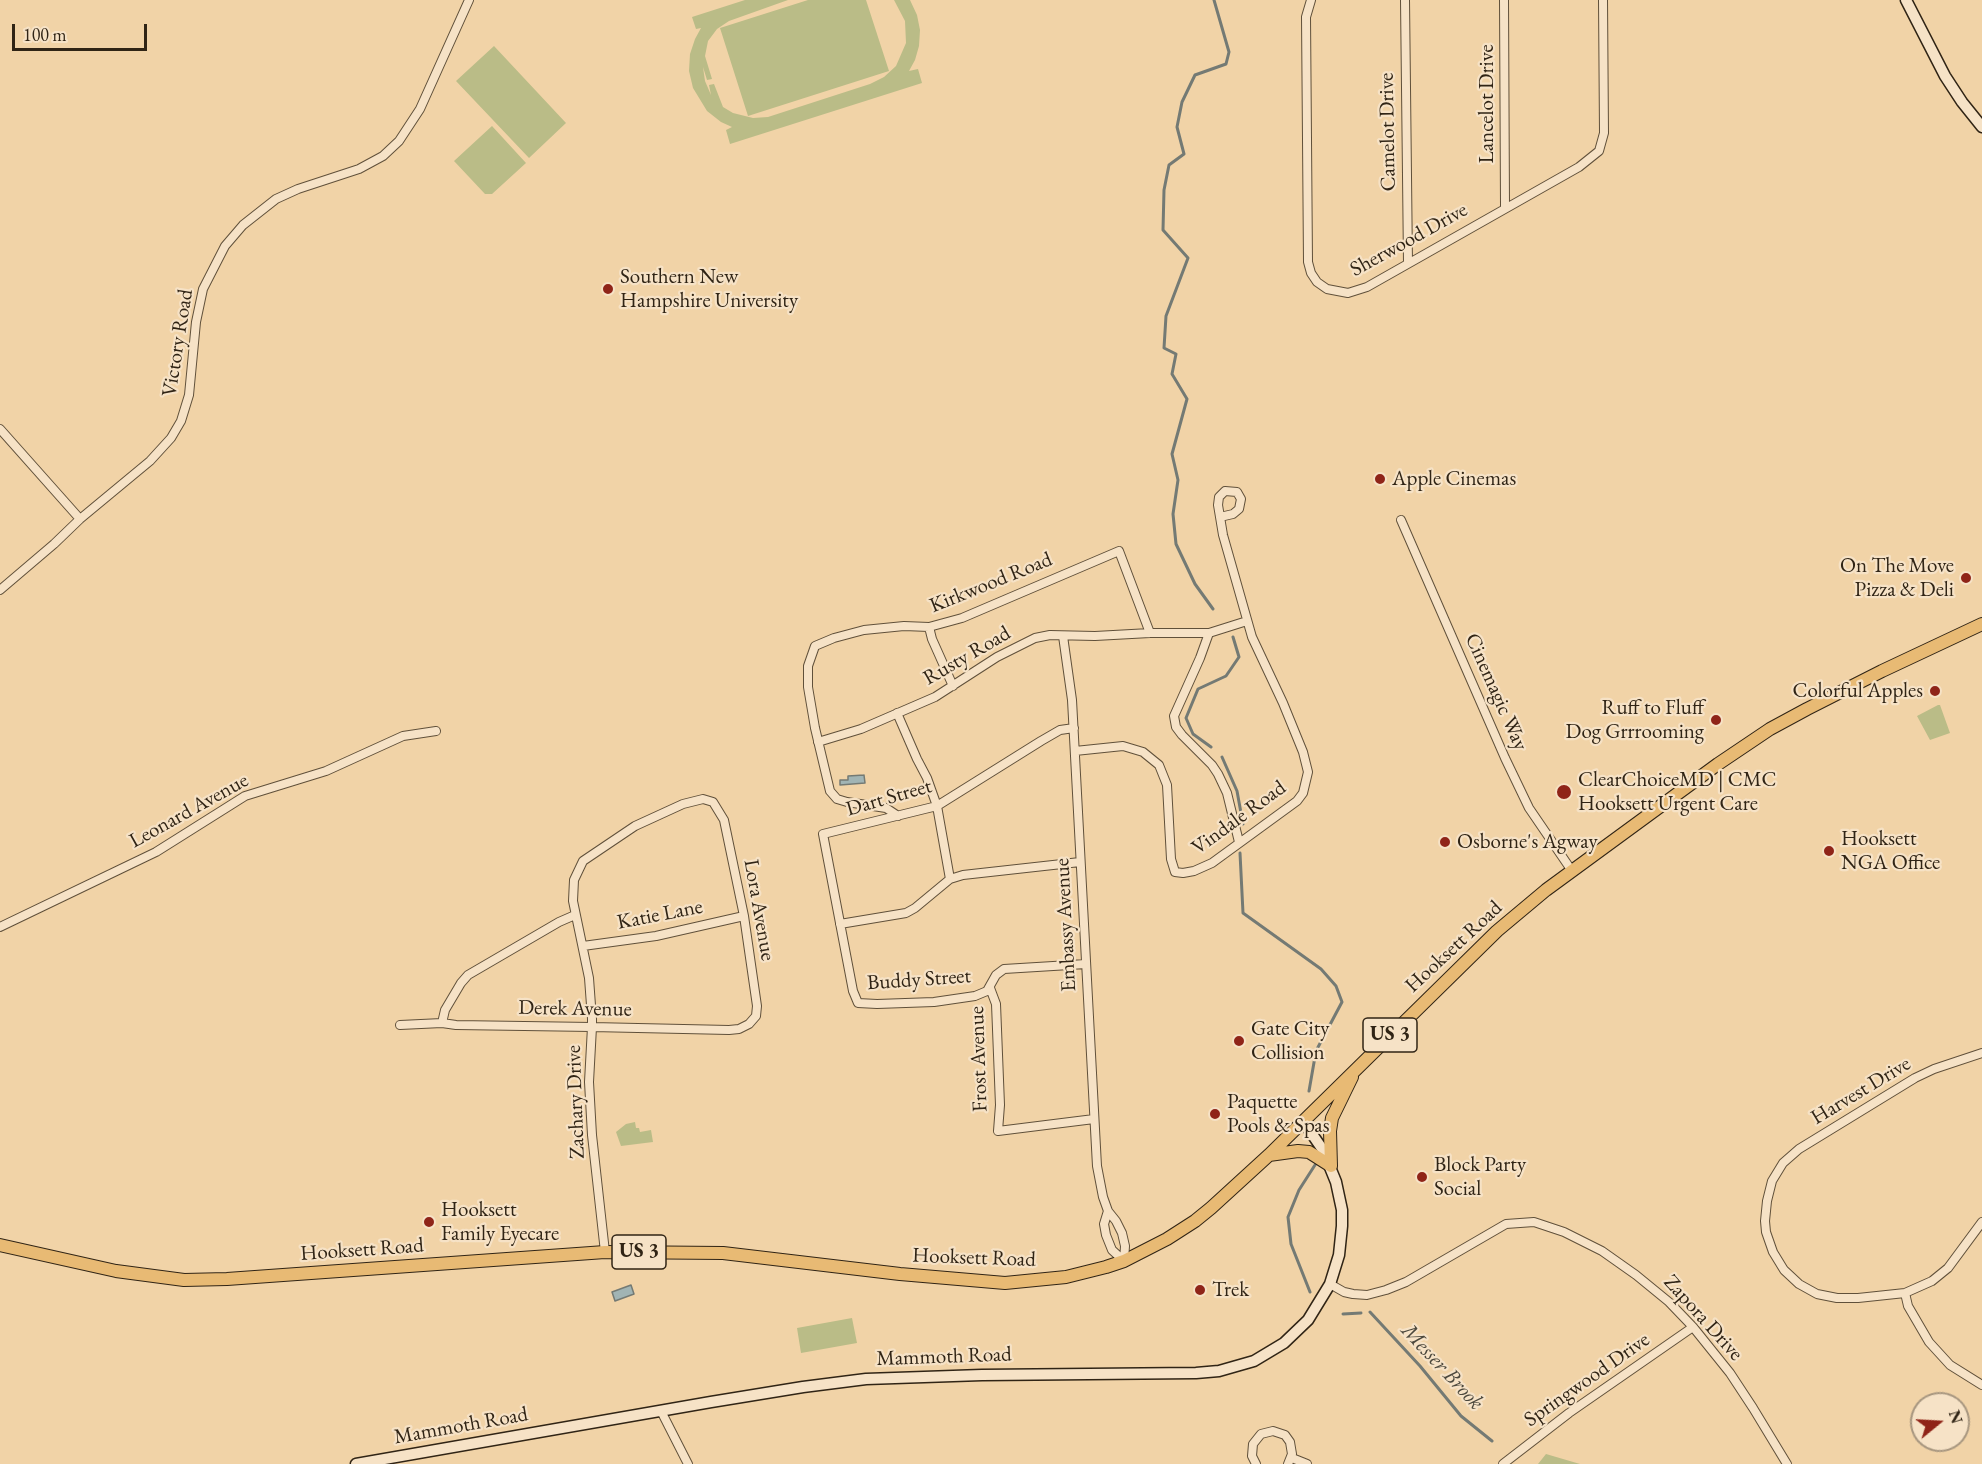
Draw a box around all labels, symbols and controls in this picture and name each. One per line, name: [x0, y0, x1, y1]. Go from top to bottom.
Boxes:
scale bar: [15, 12, 150, 50]
text: 100 m: [23, 23, 67, 46]
street label: Lancelot Drive: [1474, 44, 1500, 164]
street label: Camelot Drive: [1374, 72, 1402, 192]
street label: Sherwood Drive: [1346, 197, 1472, 283]
place label: Southern New Hampshire University: [620, 264, 798, 314]
marker: Southern New Hampshire University: [601, 282, 615, 296]
street label: Victory Road: [157, 287, 199, 399]
place label: Apple Cinemas: [1392, 466, 1516, 492]
marker: Apple Cinemas: [1373, 472, 1387, 486]
street label: Kirkwood Road: [926, 547, 1056, 619]
place label: On The Move Pizza & Deli: [1840, 553, 1954, 603]
marker: On The Move Pizza & Deli: [1959, 571, 1973, 585]
street label: Rusty Road: [919, 621, 1015, 691]
street label: Cinemagic Way: [1459, 630, 1533, 754]
place label: Colorful Apples: [1793, 678, 1923, 704]
marker: Colorful Apples: [1928, 684, 1942, 698]
place label: Ruff to Fluff Dog Grrrooming: [1566, 695, 1704, 745]
marker: Ruff to Fluff Dog Grrrooming: [1709, 713, 1723, 727]
place label: ClearChoiceMD | CMC Hooksett Urgent Care: [1578, 767, 1776, 817]
street label: Leonard Avenue: [125, 768, 253, 854]
street label: Dart Street: [843, 774, 935, 822]
street label: Vindale Road: [1187, 775, 1291, 861]
marker: ClearChoiceMD | CMC Hooksett Urgent Care: [1555, 783, 1573, 801]
place label: Hooksett NGA Office: [1841, 826, 1940, 876]
place label: Osborne's Agway: [1457, 829, 1598, 855]
marker: Osborne's Agway: [1438, 835, 1452, 849]
marker: Hooksett NGA Office: [1822, 844, 1836, 858]
street label: Lora Avenue: [738, 857, 780, 963]
street label: Embassy Avenue: [1050, 857, 1082, 993]
street label: Katie Lane: [615, 894, 705, 936]
street label: Hooksett Road: [1400, 896, 1508, 998]
street label: Buddy Street: [866, 964, 972, 996]
street label: Derek Avenue: [518, 995, 632, 1023]
street label: Frost Avenue: [965, 1006, 993, 1112]
place label: Gate City Collision: [1251, 1016, 1330, 1066]
road number: US 3: [1363, 1018, 1417, 1052]
marker: Gate City Collision: [1232, 1034, 1246, 1048]
street label: Zachary Drive: [561, 1045, 591, 1159]
street label: Harvest Drive: [1807, 1051, 1915, 1131]
place label: Paquette Pools & Spas: [1227, 1089, 1330, 1139]
marker: Paquette Pools & Spas: [1208, 1107, 1222, 1121]
place label: Block Party Social: [1434, 1152, 1526, 1202]
marker: Block Party Social: [1415, 1170, 1429, 1184]
place label: Hooksett Family Eyecare: [441, 1197, 559, 1247]
marker: Hooksett Family Eyecare: [422, 1215, 436, 1229]
street label: Hooksett Road: [299, 1233, 425, 1267]
road number: US 3: [612, 1235, 666, 1269]
street label: Hooksett Road: [912, 1243, 1036, 1273]
street label: Zapora Drive: [1658, 1270, 1748, 1366]
place label: Trek: [1212, 1277, 1249, 1303]
marker: Trek: [1193, 1283, 1207, 1297]
water label: Messer Brook: [1395, 1318, 1489, 1416]
street label: Springwood Drive: [1519, 1327, 1655, 1433]
street label: Mammoth Road: [876, 1342, 1012, 1372]
north arrow: [1910, 1392, 1970, 1452]
street label: Mammoth Road: [392, 1402, 530, 1450]
text: N: [1944, 1407, 1968, 1426]

